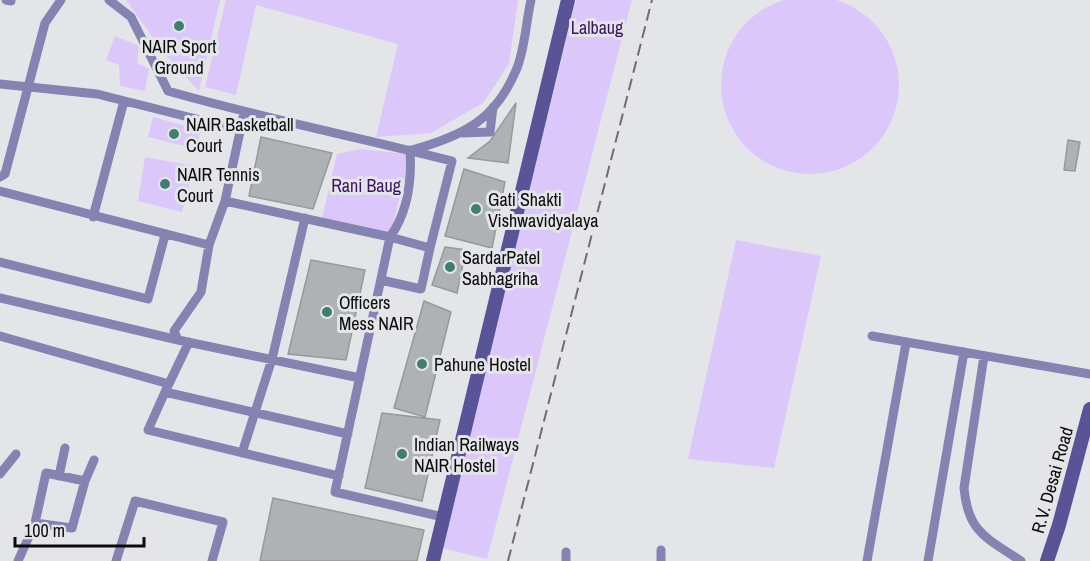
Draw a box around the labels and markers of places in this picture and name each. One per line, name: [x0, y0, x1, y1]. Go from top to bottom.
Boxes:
marker: NAIR Sport Ground: [172, 19, 186, 33]
place label: NAIR Sport Ground: [142, 34, 216, 80]
place label: NAIR Basketball Court: [186, 112, 293, 158]
marker: NAIR Basketball Court: [167, 127, 181, 141]
place label: NAIR Tennis Court: [177, 162, 260, 208]
marker: NAIR Tennis Court: [158, 177, 172, 191]
place label: Gati Shakti Vishwavidyalaya: [488, 187, 599, 233]
marker: Gati Shakti Vishwavidyalaya: [469, 202, 483, 216]
place label: SardarPatel Sabhagriha: [462, 245, 540, 291]
marker: SardarPatel Sabhagriha: [443, 260, 457, 274]
place label: Officers Mess NAIR: [339, 290, 414, 336]
marker: Officers Mess NAIR: [320, 305, 334, 319]
place label: Pahune Hostel: [434, 352, 531, 377]
marker: Pahune Hostel: [415, 357, 429, 371]
place label: Indian Railways NAIR Hostel: [414, 432, 519, 478]
marker: Indian Railways NAIR Hostel: [395, 447, 409, 461]

